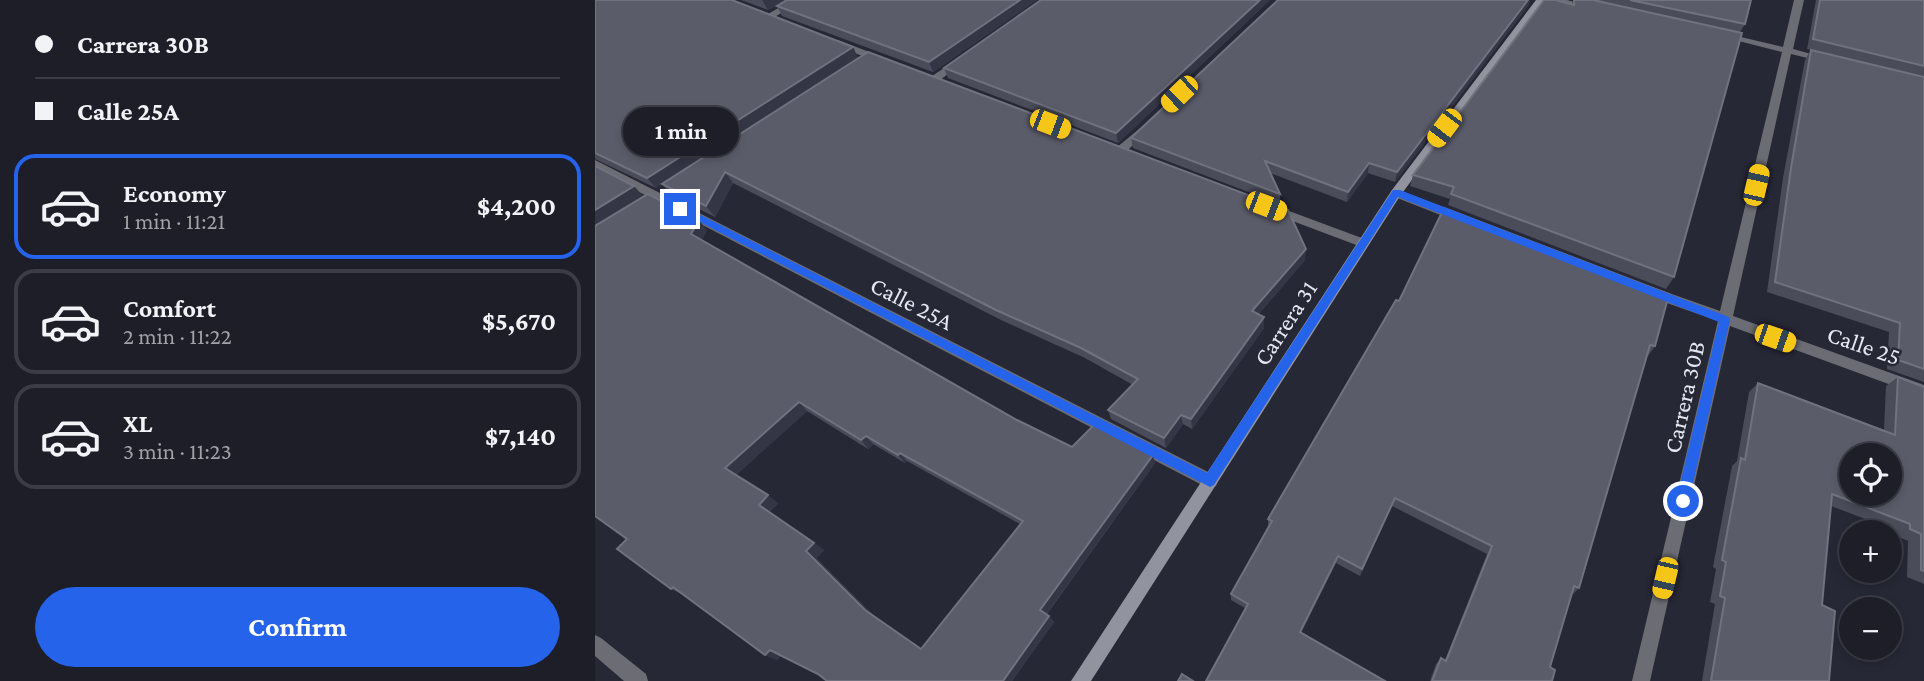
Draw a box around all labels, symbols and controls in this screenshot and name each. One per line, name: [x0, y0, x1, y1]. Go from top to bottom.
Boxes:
text: Carrera 30B: [77, 30, 209, 59]
car: [1157, 72, 1202, 116]
text: Calle 25A: [77, 97, 179, 126]
car: [1423, 105, 1466, 151]
car: [1027, 107, 1074, 141]
callout: 1 min: [622, 108, 738, 156]
text: 1 min: [655, 118, 707, 144]
car: [1742, 162, 1771, 208]
icon: car: [39, 175, 102, 238]
text: Economy: [123, 179, 226, 208]
car: [1243, 189, 1290, 223]
text: $4,200: [477, 192, 556, 221]
route end: [664, 193, 696, 225]
text: 1 min · 11:21: [123, 208, 225, 234]
street label: Calle 25A: [866, 271, 958, 335]
street label: Carrera 31: [1248, 276, 1322, 370]
icon: car: [39, 290, 102, 353]
text: Comfort: [123, 294, 216, 323]
text: $5,670: [482, 307, 556, 336]
street label: Calle 25: [1824, 320, 1904, 370]
car: [1752, 321, 1799, 355]
text: 2 min · 11:22: [123, 323, 232, 349]
street label: Carrera 30B: [1658, 338, 1710, 456]
icon: car: [39, 405, 102, 468]
text: XL: [123, 409, 152, 438]
text: $7,140: [485, 422, 556, 451]
text: 3 min · 11:23: [123, 438, 232, 464]
map controls: [1839, 443, 1902, 660]
button: locate: [1839, 443, 1902, 506]
route start: [1667, 485, 1699, 517]
button: +: [1839, 520, 1902, 583]
car: [1651, 555, 1680, 601]
button: Confirm: [35, 587, 560, 667]
button: −: [1839, 597, 1902, 660]

